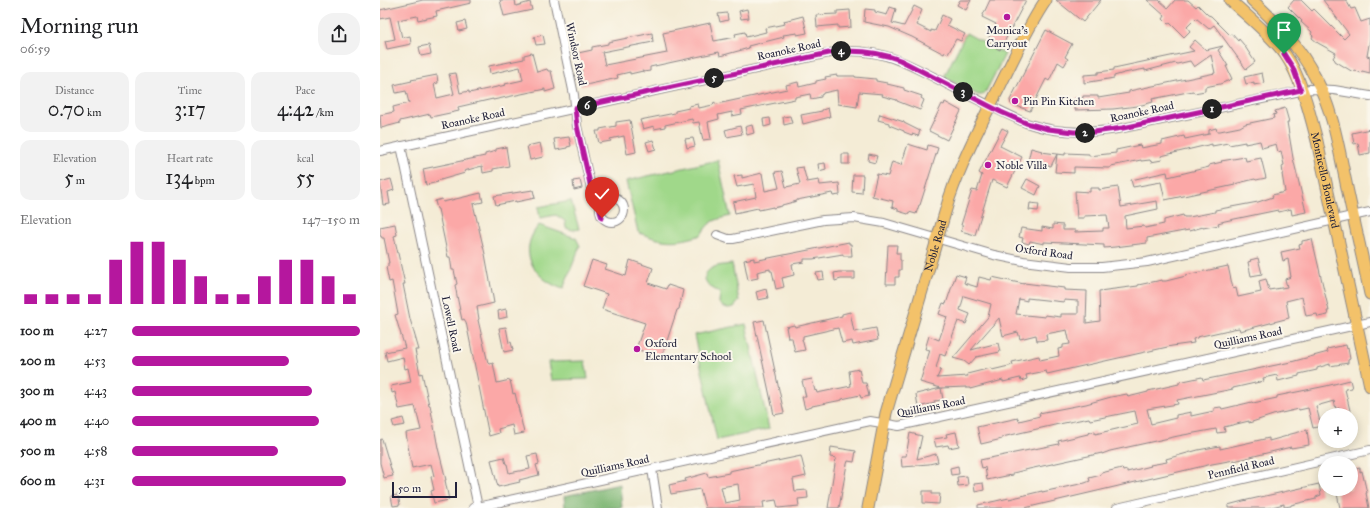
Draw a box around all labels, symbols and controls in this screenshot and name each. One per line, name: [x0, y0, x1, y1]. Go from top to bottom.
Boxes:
text: Morning run: [20, 12, 139, 39]
marker: Monica's Carryout: [1002, 12, 1012, 22]
button: share: [318, 13, 360, 55]
pin: [1267, 13, 1301, 54]
icon: arrive: [1273, 19, 1295, 41]
street label: Windsor Road: [563, 21, 589, 87]
place label: Monica's Carryout: [986, 24, 1028, 50]
street label: Roanoke Road: [756, 37, 823, 63]
text: 06:59: [20, 41, 51, 57]
pin: 4: [831, 41, 851, 61]
text: 4: [838, 44, 844, 57]
pin: 5: [704, 68, 724, 88]
text: 5: [711, 71, 717, 84]
pin: 3: [953, 82, 973, 102]
text: Distance: [55, 84, 94, 97]
text: Time: [178, 84, 202, 97]
text: Pace: [295, 84, 315, 97]
text: 3: [961, 85, 965, 98]
place label: Pin Pin Kitchen: [1023, 95, 1094, 108]
pin: 6: [577, 96, 597, 116]
marker: Pin Pin Kitchen: [1010, 96, 1020, 106]
text: 0.70: [48, 97, 85, 121]
text: 3:17: [174, 97, 206, 121]
text: 4:42: [277, 97, 314, 121]
text: 6: [584, 99, 590, 112]
street label: Roanoke Road: [1109, 99, 1176, 125]
pin: 1: [1202, 99, 1222, 119]
text: 1: [1210, 102, 1214, 115]
text: km: [85, 106, 101, 119]
text: /km: [314, 106, 334, 119]
street label: Roanoke Road: [440, 106, 507, 132]
pin: 2: [1075, 123, 1095, 143]
text: 2: [1082, 126, 1088, 139]
street label: Monticello Boulevard: [1308, 130, 1342, 230]
text: Elevation: [53, 152, 97, 165]
text: Heart rate: [167, 152, 213, 165]
text: kcal: [297, 152, 314, 165]
place label: Noble Villa: [996, 159, 1048, 172]
marker: Noble Villa: [983, 160, 993, 170]
text: 5: [64, 165, 74, 189]
text: 134: [165, 165, 192, 189]
text: 55: [296, 165, 315, 189]
text: m: [74, 174, 85, 187]
text: bpm: [192, 174, 215, 187]
pin: [585, 177, 619, 218]
icon: check: [591, 183, 613, 205]
text: Elevation: [20, 212, 72, 228]
text: 147–150 m: [302, 212, 360, 228]
street label: Noble Road: [921, 218, 949, 273]
street label: Oxford Road: [1014, 242, 1074, 263]
street label: Lowell Road: [439, 295, 463, 354]
text: 100 m: [20, 323, 54, 339]
text: 4:27: [84, 323, 108, 339]
street label: Quilliams Road: [1213, 324, 1284, 352]
place label: Oxford Elementary School: [645, 337, 732, 363]
marker: Oxford Elementary School: [632, 344, 642, 354]
text: 200 m: [20, 353, 55, 369]
text: 4:53: [84, 353, 106, 369]
text: 300 m: [20, 383, 54, 399]
text: 4:43: [84, 383, 107, 399]
street label: Quilliams Road: [896, 394, 967, 420]
map controls: [1318, 408, 1358, 496]
button: +: [1318, 408, 1358, 448]
text: 400 m: [20, 413, 56, 429]
text: 4:40: [84, 413, 109, 429]
text: 500 m: [20, 443, 55, 459]
text: 4:58: [84, 443, 107, 459]
street label: Quilliams Road: [580, 452, 651, 480]
street label: Pennfield Road: [1207, 454, 1276, 482]
button: −: [1318, 456, 1358, 496]
text: 600 m: [20, 473, 56, 489]
text: 4:31: [84, 473, 105, 489]
scale bar: [392, 480, 457, 499]
text: 50 m: [398, 482, 421, 495]

